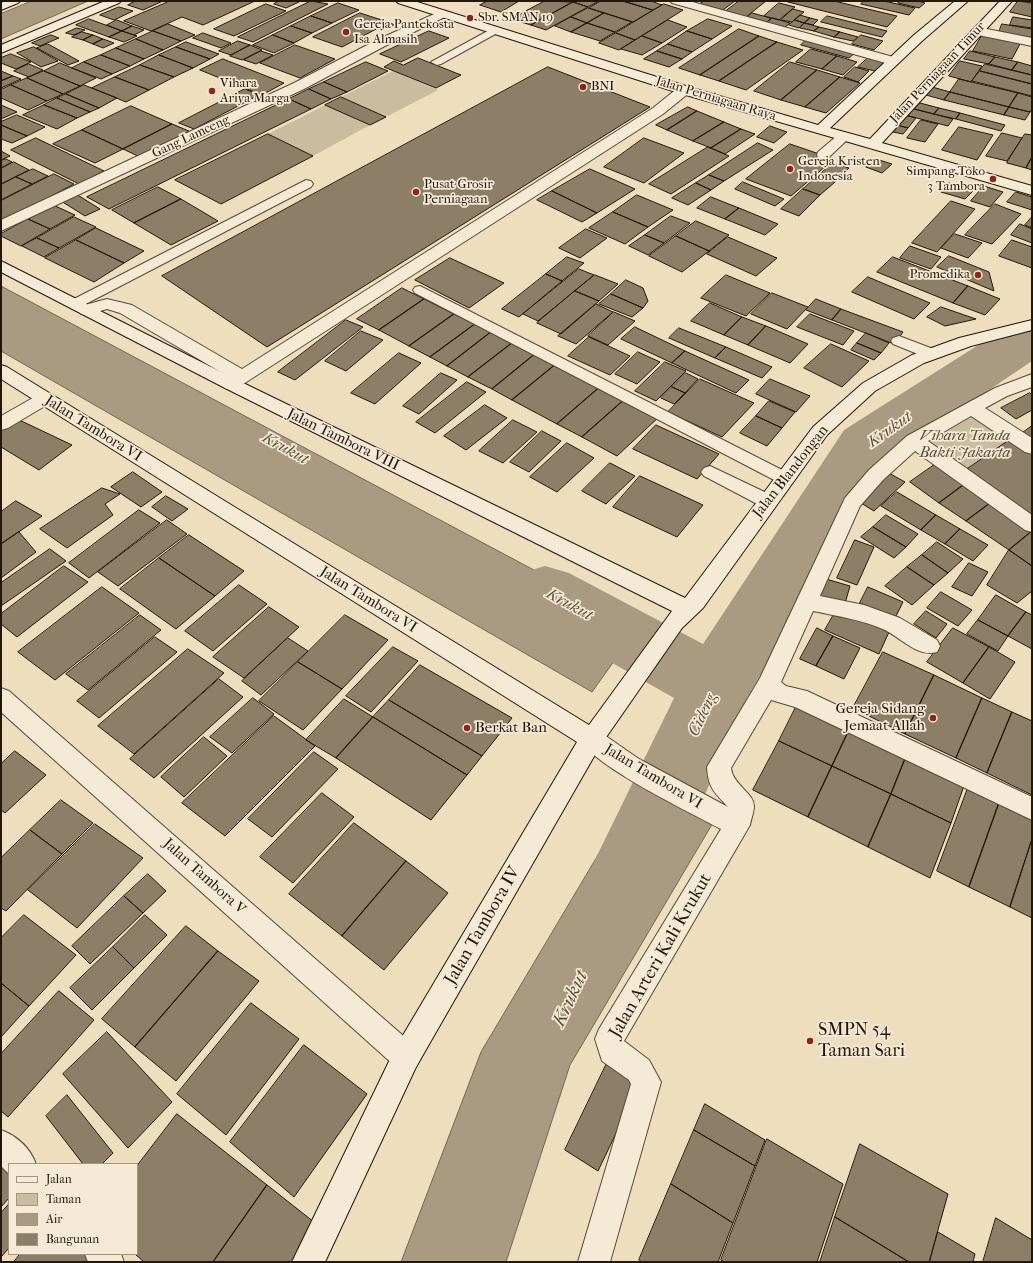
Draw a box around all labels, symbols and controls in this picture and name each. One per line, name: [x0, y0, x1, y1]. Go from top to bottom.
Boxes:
place label: Sbr. SMAN 19: [478, 10, 553, 26]
marker: Sbr. SMAN 19: [465, 13, 475, 23]
place label: Gereja Pantekosta Isa Almasih: [354, 17, 454, 48]
street label: Jalan Perniagaan Timur: [887, 19, 989, 127]
marker: Gereja Pantekosta Isa Almasih: [341, 27, 351, 37]
street label: Jalan Perniagaan Raya: [654, 73, 778, 125]
place label: Vihara Ariya Marga: [220, 76, 290, 107]
place label: BNI: [591, 79, 614, 95]
marker: BNI: [578, 82, 588, 92]
marker: Vihara Ariya Marga: [207, 86, 217, 96]
street label: Gang Lamceng: [150, 112, 232, 162]
place label: Gereja Kristen Indonesia: [798, 154, 880, 185]
marker: Gereja Kristen Indonesia: [785, 164, 795, 174]
place label: Simpang Toko 3 Tambora: [906, 164, 985, 195]
marker: Simpang Toko 3 Tambora: [988, 174, 998, 184]
place label: Pusat Grosir Perniagaan: [424, 177, 493, 208]
marker: Pusat Grosir Perniagaan: [411, 187, 421, 197]
place label: Promedika: [909, 267, 970, 283]
marker: Promedika: [973, 270, 983, 280]
street label: Jalan Tambora VI: [41, 392, 145, 466]
street label: Jalan Tambora VIII: [284, 405, 402, 475]
water label: Krukut: [864, 408, 916, 452]
street label: Jalan Blandongan: [749, 422, 833, 522]
park label: Vihara Tanda Bakti Jakarta: [920, 427, 1010, 462]
water label: Krukut: [259, 429, 311, 469]
street label: Jalan Tambora VI: [316, 563, 420, 637]
water label: Krukut: [543, 585, 595, 625]
water label: Cideng: [685, 691, 721, 739]
place label: Gereja Sidang Jemaat Allah: [835, 700, 925, 735]
marker: Gereja Sidang Jemaat Allah: [928, 713, 938, 723]
place label: Berkat Ban: [475, 719, 547, 737]
marker: Berkat Ban: [462, 723, 472, 733]
street label: Jalan Tambora VI: [601, 741, 705, 813]
street label: Jalan Tambora V: [159, 835, 249, 919]
street label: Jalan Tambora IV: [440, 863, 526, 989]
street label: Jalan Arteri Kali Krukut: [605, 870, 717, 1042]
water label: Krukut: [548, 968, 594, 1030]
place label: SMPN 54 Taman Sari: [818, 1020, 905, 1062]
marker: SMPN 54 Taman Sari: [805, 1036, 815, 1046]
legend: [8, 1163, 138, 1255]
text: Jalan: [46, 1172, 72, 1186]
text: Taman: [46, 1192, 81, 1206]
text: Air: [46, 1212, 62, 1226]
text: Bangunan: [46, 1232, 99, 1246]

